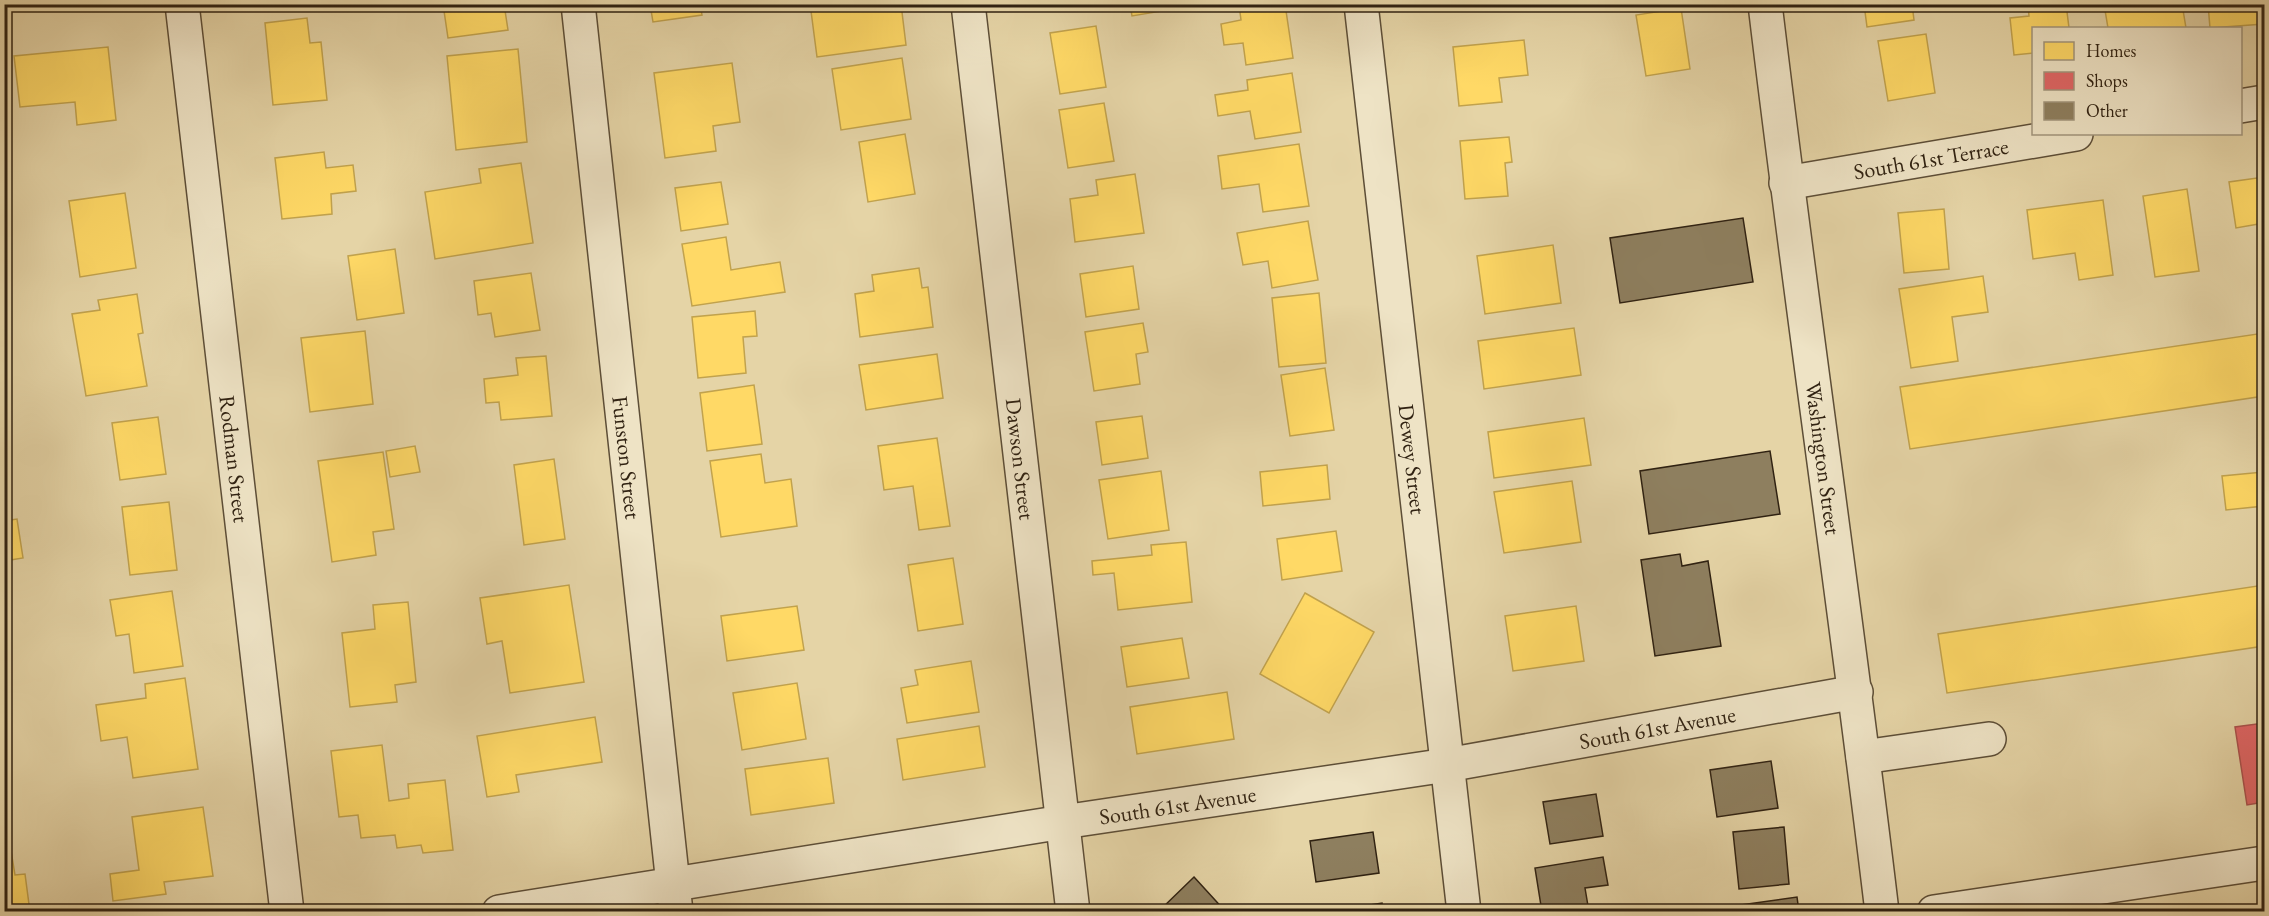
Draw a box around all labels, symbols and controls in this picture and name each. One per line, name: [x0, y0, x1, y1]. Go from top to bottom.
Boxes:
legend: [2032, 27, 2242, 135]
text: Homes: [2086, 39, 2137, 62]
text: Shops: [2086, 69, 2128, 92]
text: Other: [2086, 99, 2128, 122]
street label: South 61st Terrace: [1851, 132, 2011, 186]
street label: Washington Street: [1798, 380, 1848, 537]
street label: Rodman Street: [212, 394, 256, 524]
street label: Funston Street: [605, 394, 648, 521]
street label: Dawson Street: [999, 397, 1042, 522]
street label: Dewey Street: [1391, 402, 1433, 516]
street label: South 61st Avenue: [1577, 700, 1738, 756]
street label: South 61st Avenue: [1097, 779, 1258, 831]

